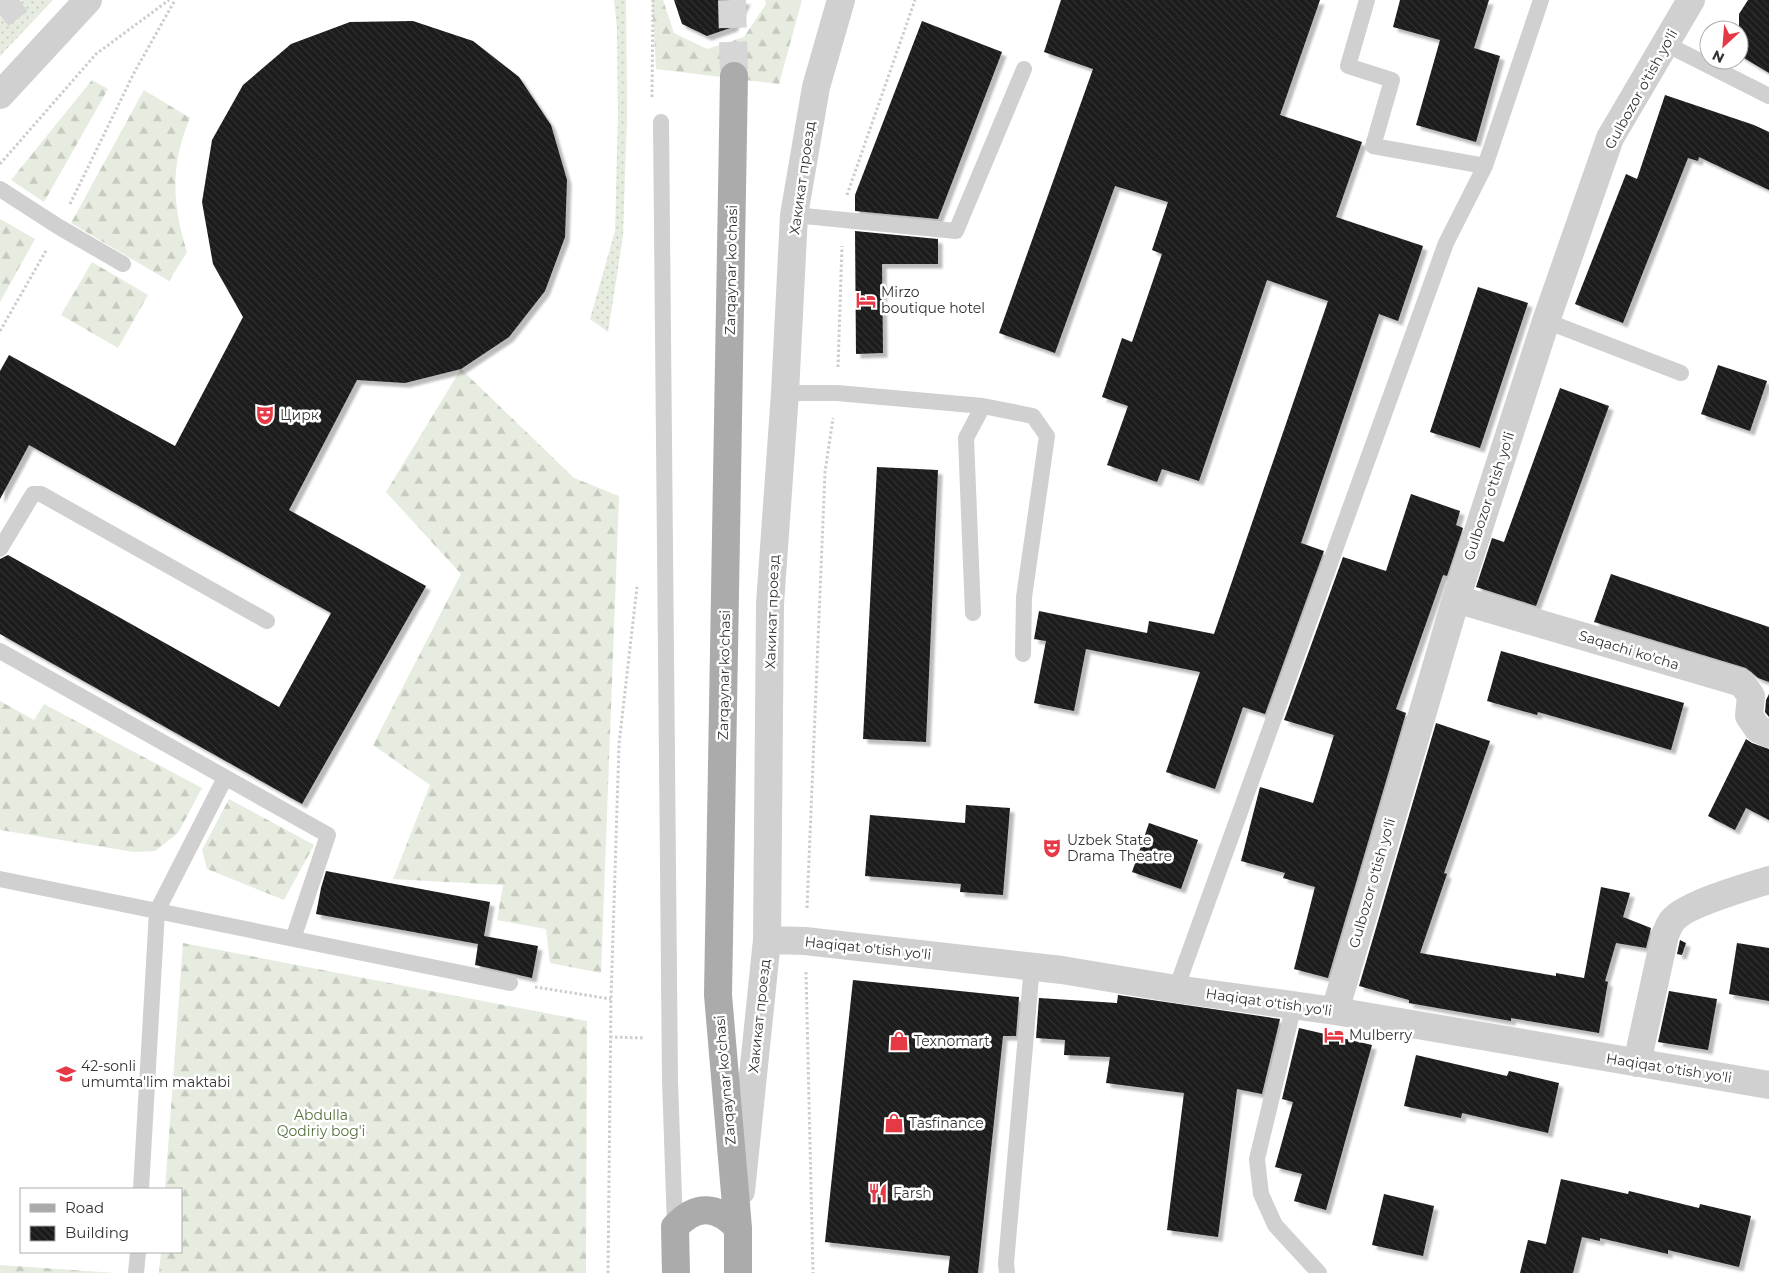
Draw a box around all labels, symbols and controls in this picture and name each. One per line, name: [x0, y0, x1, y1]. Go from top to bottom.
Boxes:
north arrow: [1699, 20, 1749, 70]
street label: Gulbozor o'tish yo'li: [1601, 26, 1681, 152]
text: N: [1709, 46, 1727, 67]
street label: Хакикат проезд: [785, 120, 819, 236]
street label: Zarqaynar ko'chasi: [721, 205, 741, 335]
place label: Mirzo boutique hotel: [881, 283, 985, 317]
hotel icon: Mirzo boutique hotel: [855, 289, 877, 311]
theatre icon: Цирк: [254, 404, 276, 426]
place label: Цирк: [280, 406, 319, 424]
street label: Gulbozor o'tish yo'li: [1460, 429, 1518, 563]
street label: Хакикат проезд: [761, 555, 783, 669]
street label: Zarqaynar ko'chasi: [714, 610, 734, 740]
street label: Saqachi ko'cha: [1577, 626, 1681, 674]
street label: Gulbozor o'tish yo'li: [1345, 816, 1399, 950]
place label: Uzbek State Drama Theatre: [1067, 831, 1172, 865]
theatre icon: Uzbek State Drama Theatre: [1041, 837, 1063, 859]
street label: Haqiqat o'tish yo'li: [804, 932, 932, 964]
street label: Хакикат проезд: [744, 958, 774, 1074]
street label: Haqiqat o'tish yo'li: [1205, 984, 1333, 1020]
street label: Zarqaynar ko'chasi: [710, 1014, 740, 1146]
hotel icon: Mulberry: [1323, 1024, 1345, 1046]
place label: Mulberry: [1349, 1026, 1413, 1044]
shop icon: Texnomart: [888, 1030, 910, 1052]
place label: Texnomart: [914, 1032, 990, 1050]
street label: Haqiqat o'tish yo'li: [1605, 1049, 1733, 1087]
place label: 42-sonli umumta'lim maktabi: [81, 1057, 230, 1091]
school or university icon: 42-sonli umumta'lim maktabi: [55, 1063, 77, 1085]
park label: Abdulla Qodiriy bog'i: [277, 1106, 365, 1140]
shop icon: Tasfinance: [883, 1112, 905, 1134]
place label: Tasfinance: [909, 1114, 984, 1132]
restaurant icon: Farsh: [867, 1182, 889, 1204]
place label: Farsh: [893, 1184, 932, 1202]
legend: [20, 1188, 182, 1253]
text: Road: [65, 1198, 104, 1217]
text: Building: [65, 1223, 129, 1242]

